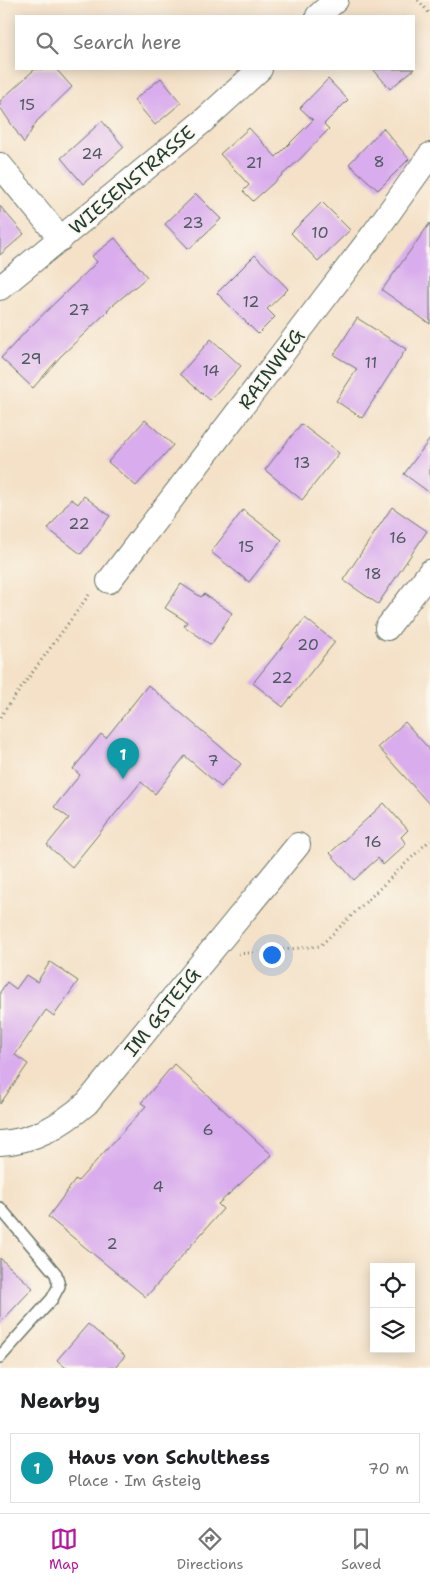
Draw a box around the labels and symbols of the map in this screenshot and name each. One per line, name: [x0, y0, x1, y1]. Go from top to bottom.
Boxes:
house number: 15: [19, 94, 35, 115]
street label: WIESENSTRASSE: [64, 120, 200, 240]
house number: 24: [81, 143, 103, 164]
house number: 8: [373, 151, 385, 172]
house number: 21: [245, 152, 263, 173]
house number: 23: [182, 212, 204, 233]
house number: 10: [311, 222, 329, 243]
house number: 12: [242, 291, 260, 312]
house number: 27: [68, 299, 90, 320]
street label: RAINWEG: [233, 324, 309, 414]
house number: 29: [20, 348, 42, 369]
house number: 11: [365, 352, 377, 373]
house number: 14: [202, 360, 220, 381]
house number: 13: [293, 452, 311, 473]
house number: 22: [68, 513, 90, 534]
house number: 16: [389, 527, 407, 548]
house number: 15: [238, 536, 254, 557]
house number: 18: [364, 563, 382, 584]
house number: 20: [297, 634, 319, 655]
house number: 22: [271, 667, 293, 688]
pin: 1: [107, 738, 139, 779]
house number: 7: [207, 750, 219, 771]
house number: 16: [364, 831, 382, 852]
your location: [259, 942, 285, 968]
street label: IM GSTEIG: [118, 962, 206, 1062]
house number: 6: [202, 1119, 214, 1140]
house number: 4: [152, 1176, 164, 1197]
house number: 2: [106, 1233, 118, 1254]

